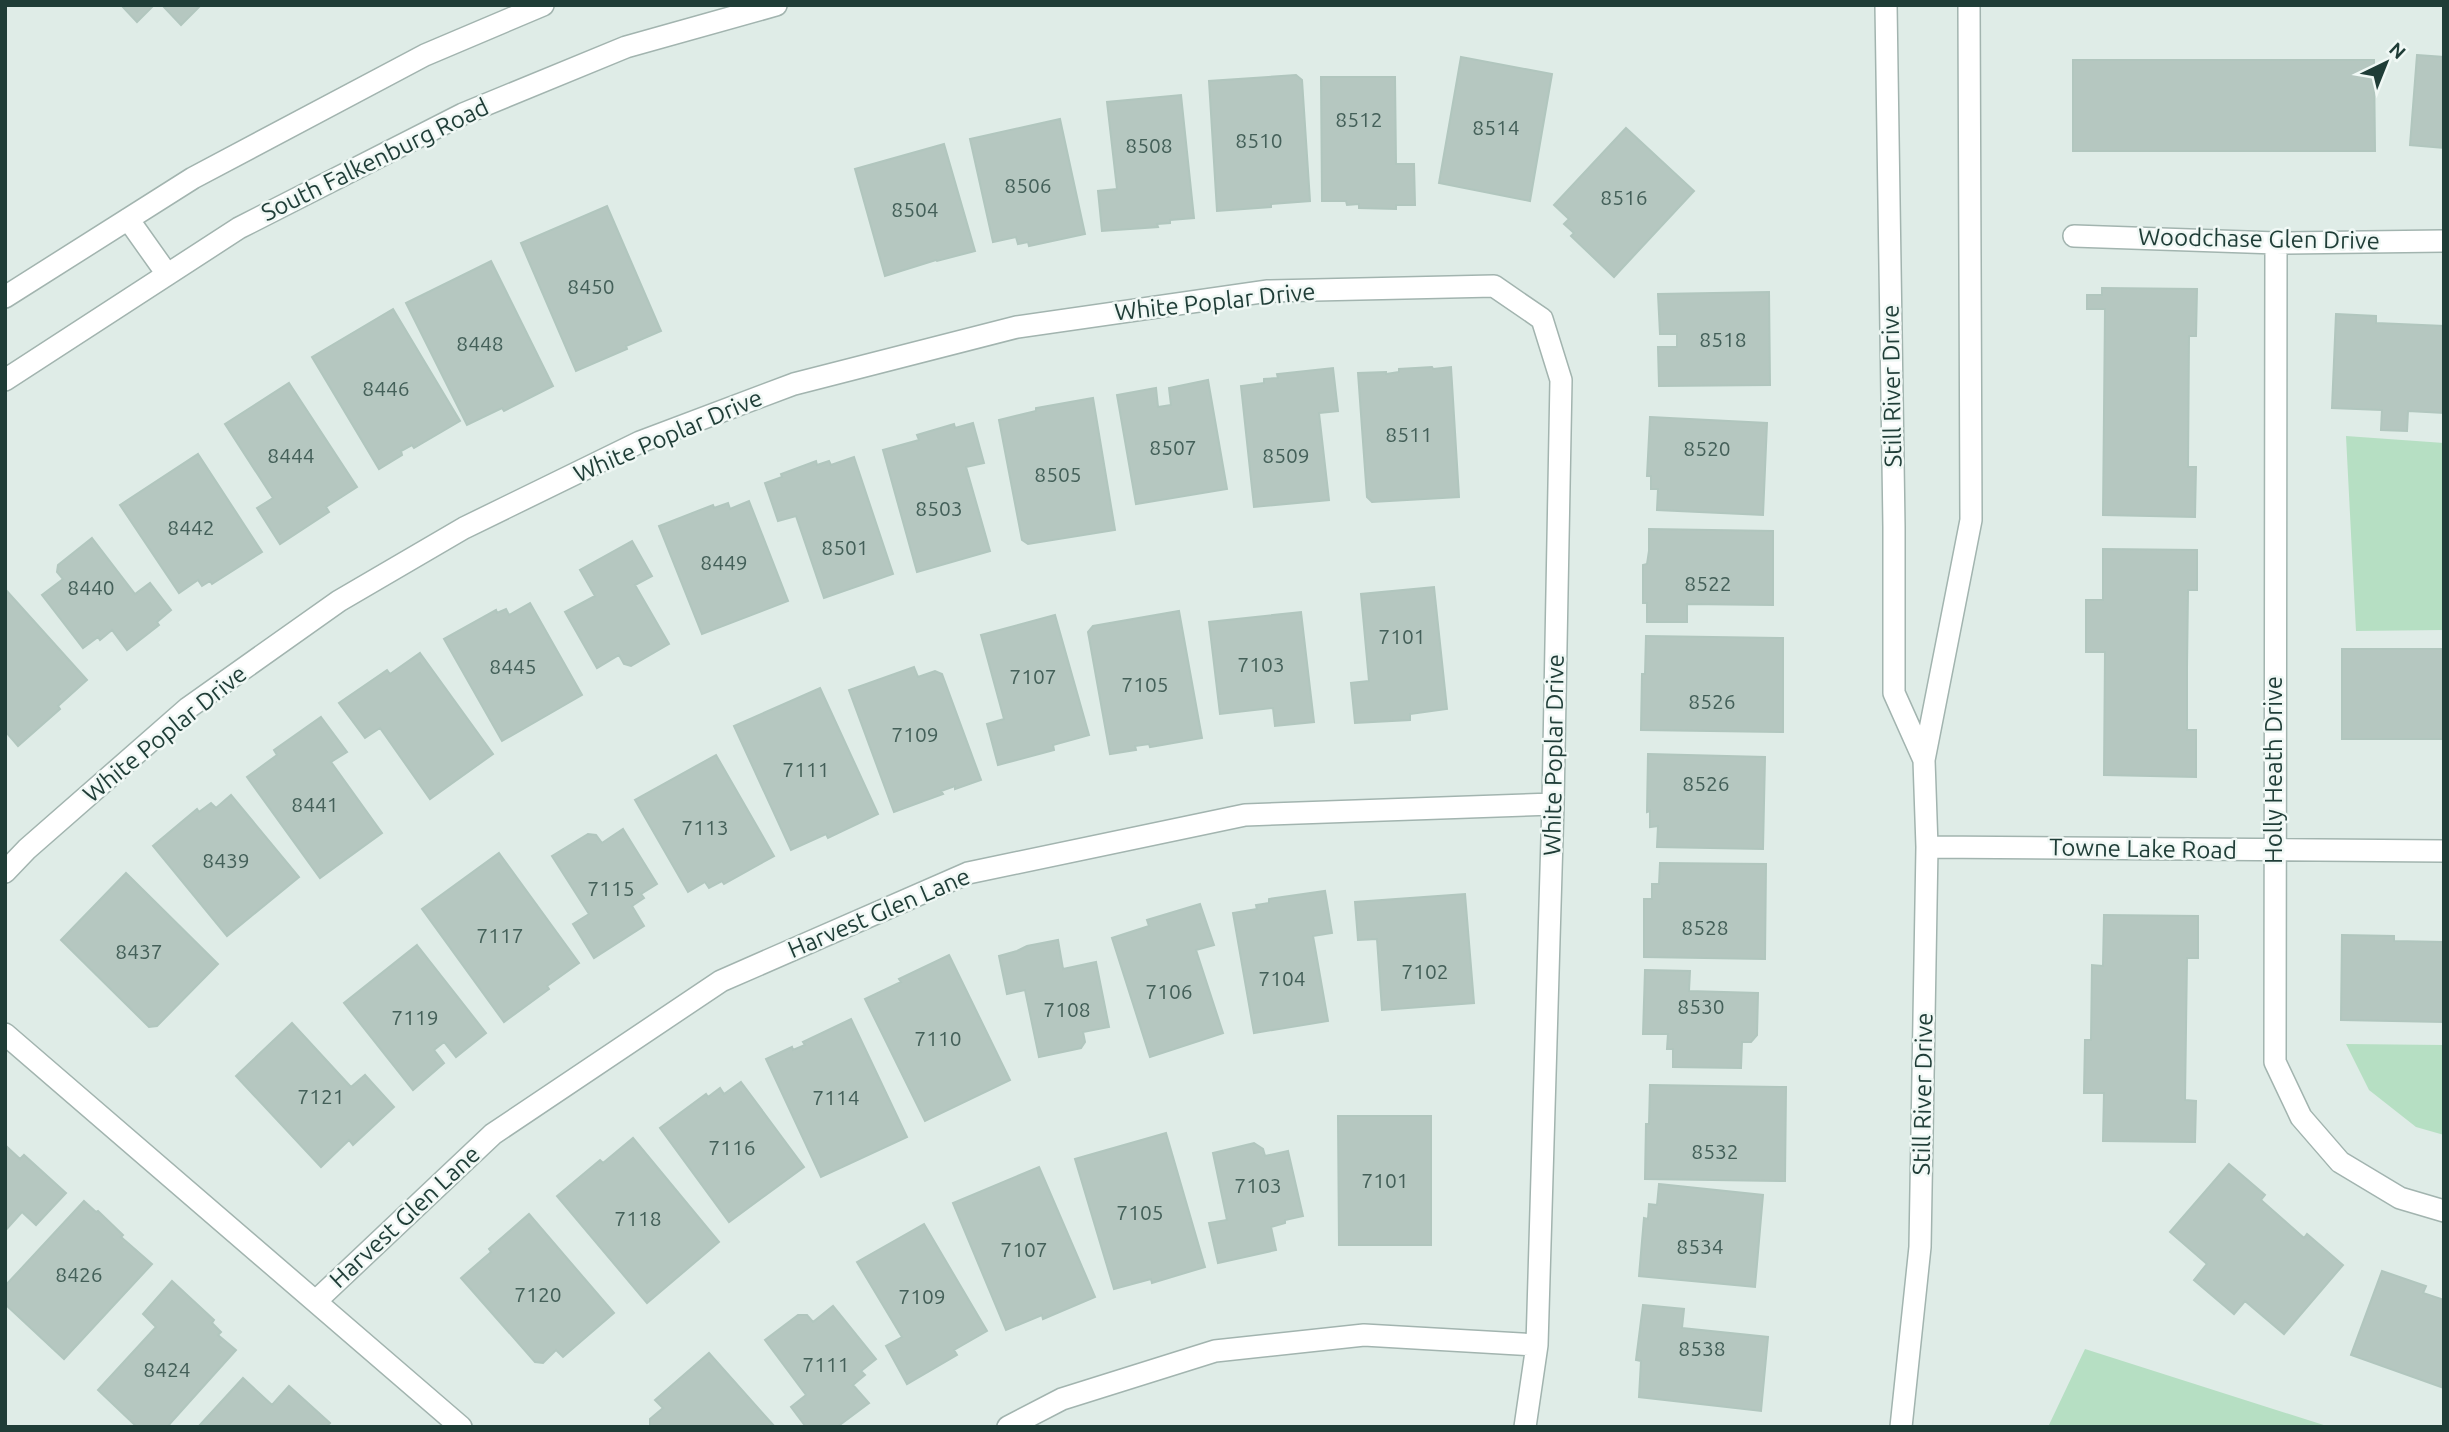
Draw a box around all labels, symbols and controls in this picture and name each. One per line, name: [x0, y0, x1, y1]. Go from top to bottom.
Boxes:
north arrow: [2351, 28, 2421, 98]
text: N: [2385, 38, 2410, 63]
street label: South Falkenburg Road: [257, 93, 493, 226]
house number: 8512: [1335, 107, 1383, 131]
house number: 8514: [1472, 115, 1520, 139]
house number: 8510: [1235, 128, 1283, 152]
house number: 8508: [1125, 133, 1173, 157]
house number: 8506: [1004, 173, 1052, 197]
house number: 8516: [1600, 185, 1648, 209]
house number: 8504: [891, 197, 939, 221]
street label: Woodchase Glen Drive: [2138, 223, 2380, 254]
house number: 8450: [567, 274, 615, 298]
street label: White Poplar Drive: [1113, 278, 1317, 325]
street label: Still River Drive: [1877, 304, 1906, 468]
house number: 8518: [1699, 327, 1747, 351]
house number: 8448: [456, 331, 504, 355]
house number: 8446: [362, 376, 410, 400]
street label: White Poplar Drive: [570, 384, 766, 487]
house number: 8511: [1385, 422, 1433, 446]
house number: 8507: [1149, 435, 1197, 459]
house number: 8520: [1683, 436, 1731, 460]
house number: 8444: [267, 443, 315, 467]
house number: 8509: [1262, 443, 1310, 467]
house number: 8505: [1034, 462, 1082, 486]
house number: 8503: [915, 496, 963, 520]
house number: 8442: [167, 515, 215, 539]
house number: 8501: [821, 535, 869, 559]
house number: 8449: [700, 550, 748, 574]
house number: 8522: [1684, 571, 1732, 595]
house number: 8440: [67, 575, 115, 599]
house number: 7101: [1378, 624, 1426, 648]
house number: 7103: [1237, 652, 1285, 676]
house number: 8445: [489, 654, 537, 678]
street label: White Poplar Drive: [1538, 654, 1569, 856]
street label: White Poplar Drive: [78, 660, 252, 808]
house number: 7107: [1009, 664, 1057, 688]
house number: 7105: [1121, 672, 1169, 696]
street label: Holly Heath Drive: [2260, 676, 2287, 864]
house number: 8526: [1688, 689, 1736, 713]
house number: 7109: [891, 722, 939, 746]
house number: 7111: [782, 757, 830, 781]
house number: 8526: [1682, 771, 1730, 795]
house number: 8441: [291, 792, 339, 816]
house number: 7113: [681, 815, 729, 839]
street label: Towne Lake Road: [2049, 833, 2237, 864]
house number: 8439: [202, 848, 250, 872]
street label: Harvest Glen Lane: [784, 862, 974, 963]
house number: 7115: [587, 876, 635, 900]
house number: 8528: [1681, 915, 1729, 939]
house number: 7117: [476, 923, 524, 947]
house number: 8437: [115, 939, 163, 963]
house number: 7102: [1401, 959, 1449, 983]
house number: 7104: [1258, 966, 1306, 990]
house number: 7106: [1145, 979, 1193, 1003]
house number: 8530: [1677, 994, 1725, 1018]
house number: 7108: [1043, 997, 1091, 1021]
house number: 7119: [391, 1005, 439, 1029]
street label: Still River Drive: [1908, 1012, 1937, 1176]
house number: 7110: [914, 1026, 962, 1050]
house number: 7121: [297, 1084, 345, 1108]
house number: 7114: [812, 1085, 860, 1109]
house number: 7116: [708, 1135, 756, 1159]
house number: 8532: [1691, 1139, 1739, 1163]
street label: Harvest Glen Lane: [324, 1140, 485, 1293]
house number: 7101: [1361, 1168, 1409, 1192]
house number: 7103: [1234, 1173, 1282, 1197]
house number: 7105: [1116, 1200, 1164, 1224]
house number: 7118: [614, 1206, 662, 1230]
house number: 8534: [1676, 1234, 1724, 1258]
house number: 7107: [1000, 1237, 1048, 1261]
house number: 8426: [55, 1262, 103, 1286]
house number: 7120: [514, 1282, 562, 1306]
house number: 7109: [898, 1284, 946, 1308]
house number: 8538: [1678, 1336, 1726, 1360]
house number: 7111: [802, 1352, 850, 1376]
house number: 8424: [143, 1357, 191, 1381]

